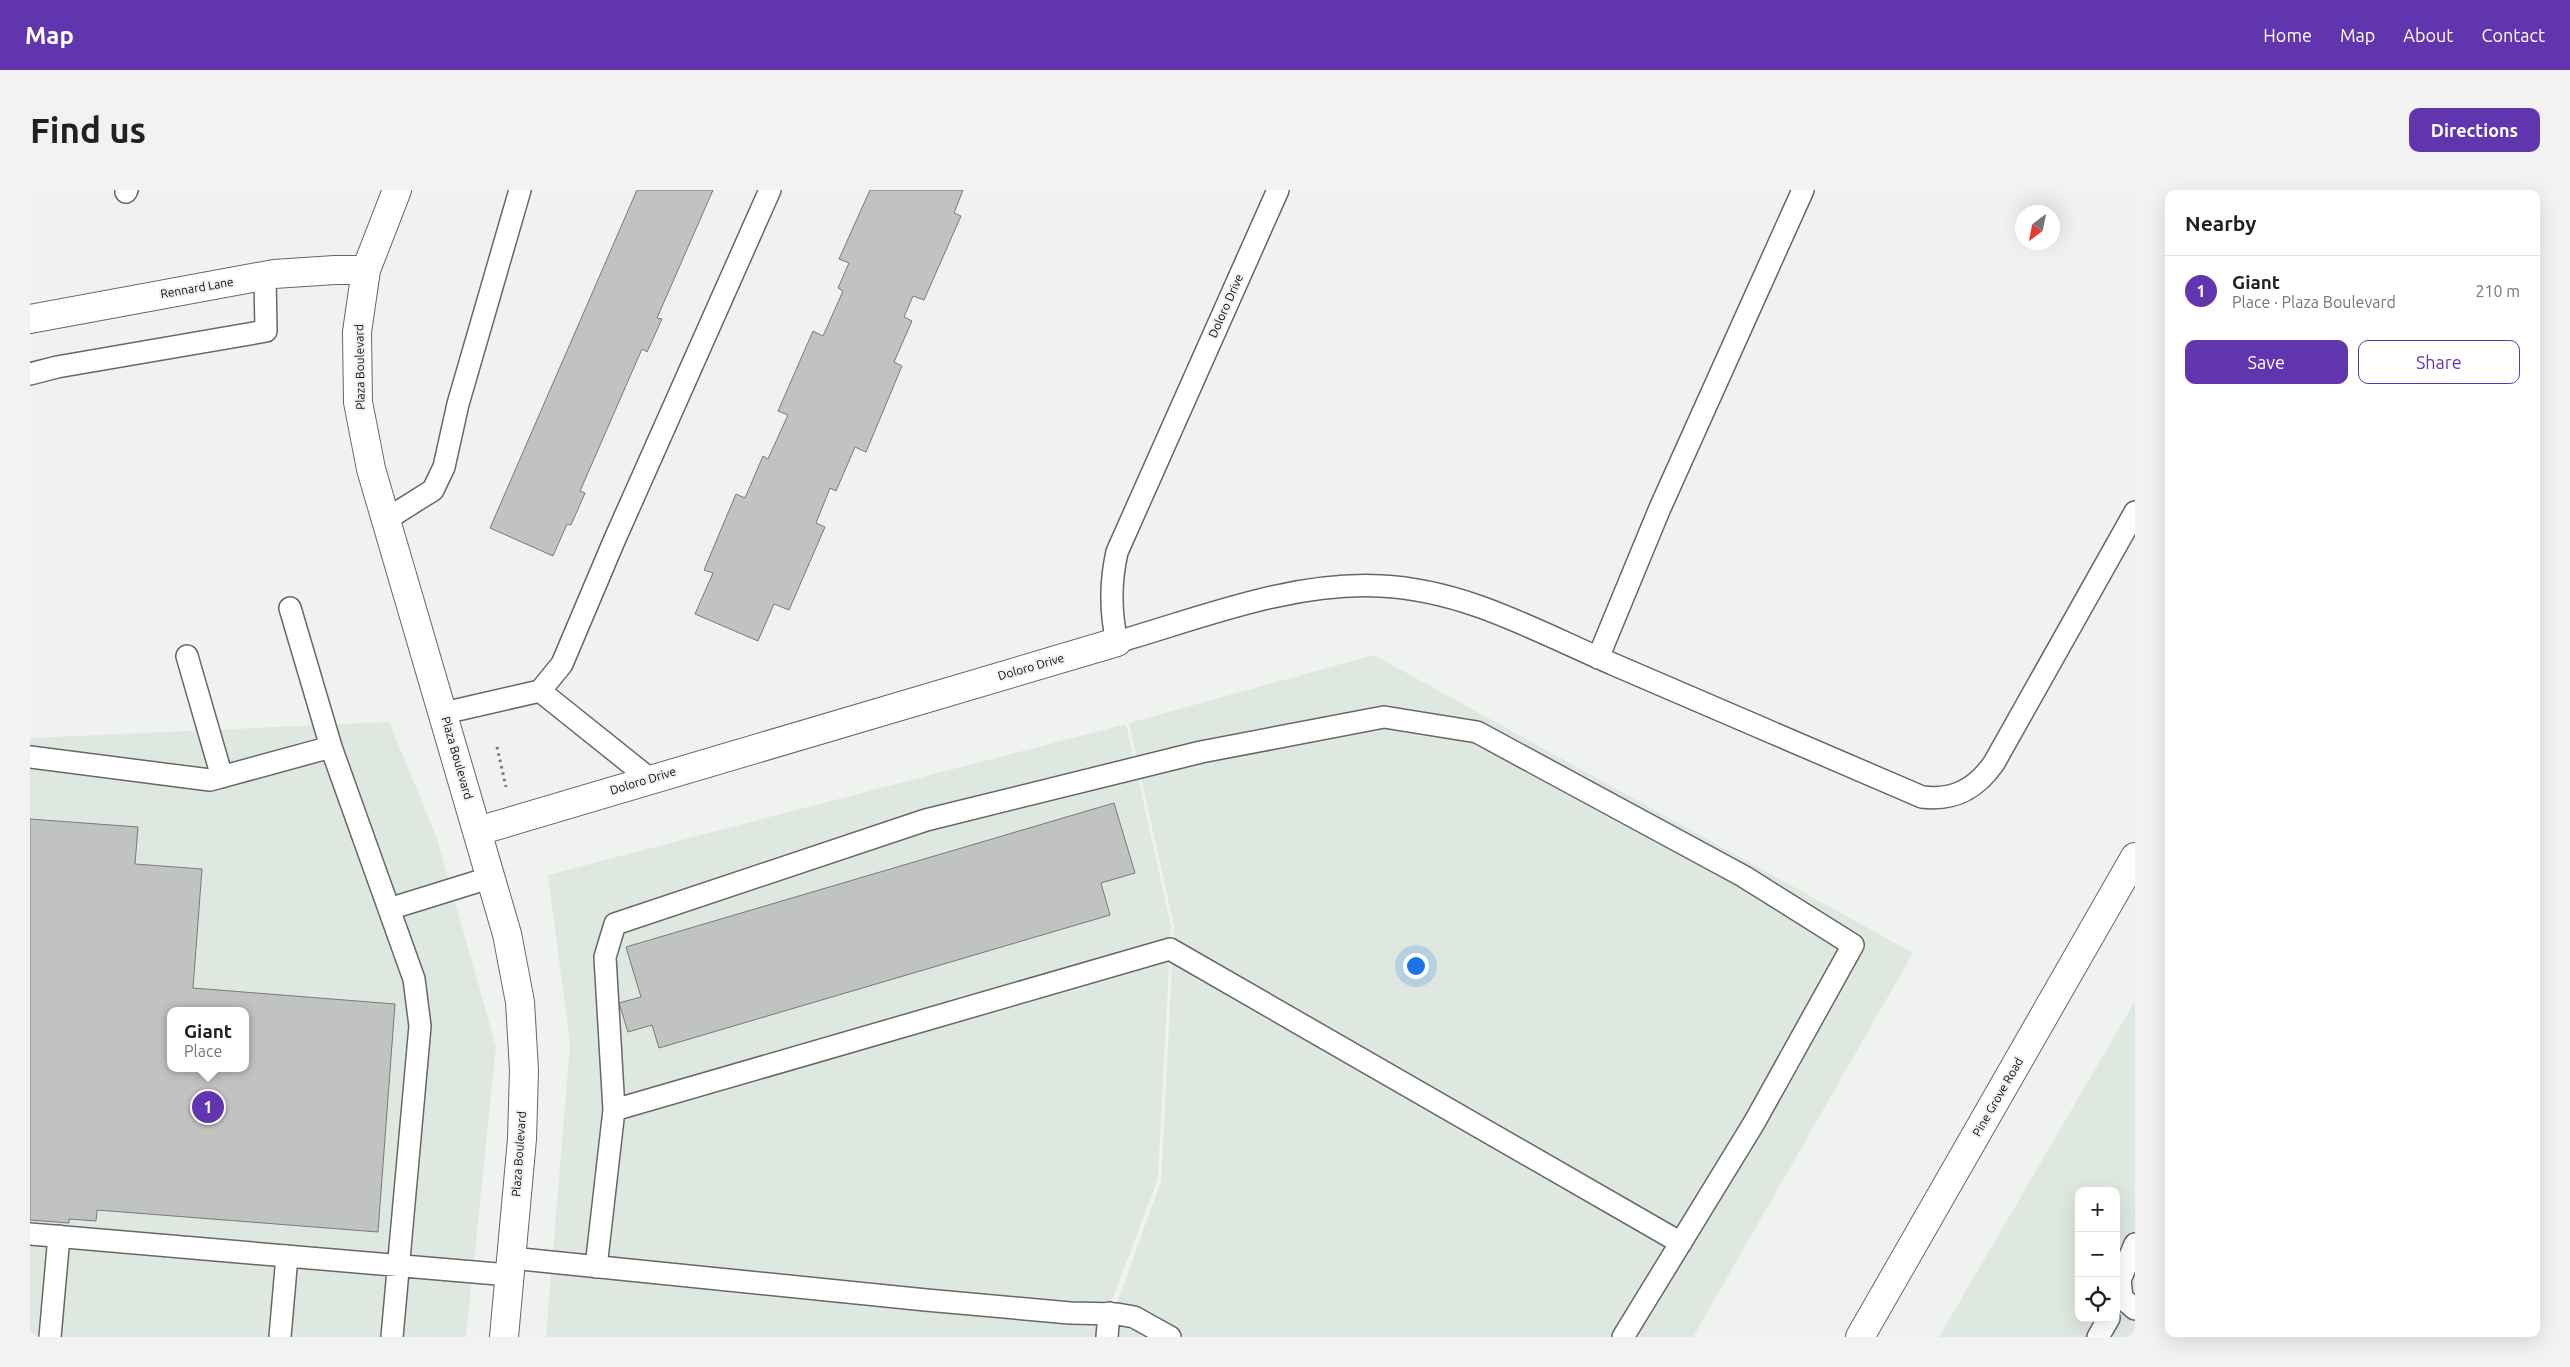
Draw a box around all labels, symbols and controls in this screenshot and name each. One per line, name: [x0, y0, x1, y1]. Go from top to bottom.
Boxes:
text: Map: [25, 22, 74, 49]
text: Home: [2263, 25, 2312, 45]
text: Map: [2340, 25, 2375, 45]
text: About: [2403, 25, 2453, 45]
text: Contact: [2481, 25, 2545, 45]
button: Directions: [2409, 108, 2540, 152]
text: Find us: [30, 110, 146, 150]
north arrow: [2015, 205, 2060, 250]
text: Nearby: [2185, 211, 2256, 235]
text: Giant: [2232, 271, 2280, 293]
street label: Doloro Drive: [1206, 272, 1245, 340]
street label: Rennard Lane: [159, 275, 234, 300]
text: 1: [2196, 282, 2206, 300]
text: 210 m: [2475, 282, 2520, 300]
text: Place · Plaza Boulevard: [2232, 293, 2396, 311]
street label: Plaza Boulevard: [352, 324, 367, 410]
button: Save: [2185, 340, 2348, 384]
button: Share: [2358, 340, 2520, 384]
street label: Doloro Drive: [996, 651, 1066, 682]
street label: Plaza Boulevard: [439, 715, 476, 801]
street label: Doloro Drive: [608, 764, 677, 797]
your location: [1403, 953, 1429, 979]
popup: [167, 1007, 249, 1072]
text: Giant: [184, 1020, 232, 1042]
text: Place: [184, 1042, 222, 1060]
street label: Pine Grove Road: [1970, 1055, 2025, 1138]
pin: 1: [192, 1088, 224, 1126]
street label: Plaza Boulevard: [509, 1111, 528, 1197]
map controls: [2075, 1187, 2120, 1322]
button: +: [2075, 1187, 2120, 1232]
button: −: [2075, 1232, 2120, 1277]
button: locate: [2075, 1277, 2120, 1322]

